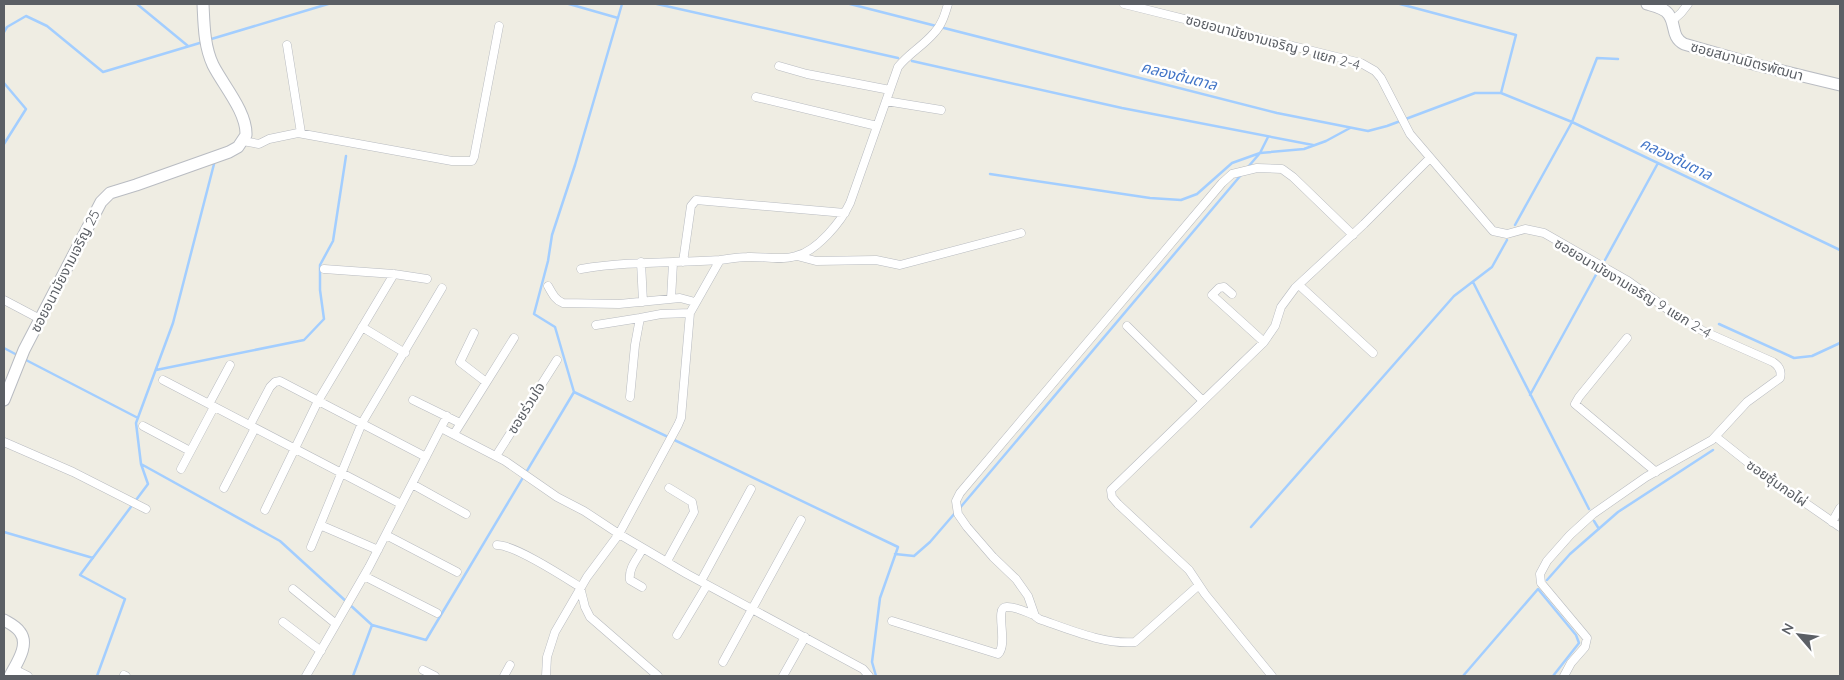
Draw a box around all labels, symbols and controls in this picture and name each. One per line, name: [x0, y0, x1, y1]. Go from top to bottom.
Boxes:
street label: ซอยอนามัยงามเจริญ 9 แยก 2-4: [1184, 10, 1362, 74]
street label: ซอยสมานมิตรพัฒนา: [1689, 37, 1805, 85]
water label: คลองต้นตาล: [1139, 57, 1219, 94]
water label: คลองต้นตาล: [1637, 133, 1716, 184]
street label: ซอยอนามัยงามเจริญ 25: [26, 207, 104, 335]
street label: ซอยอนามัยงามเจริญ 9 แยก 2-4: [1551, 234, 1715, 342]
street label: ซอยร่วมใจ: [503, 379, 549, 437]
street label: ซอยซุ้มกอไผ่: [1743, 455, 1811, 511]
north arrow: [1774, 610, 1824, 660]
text: N: [1777, 620, 1798, 638]

